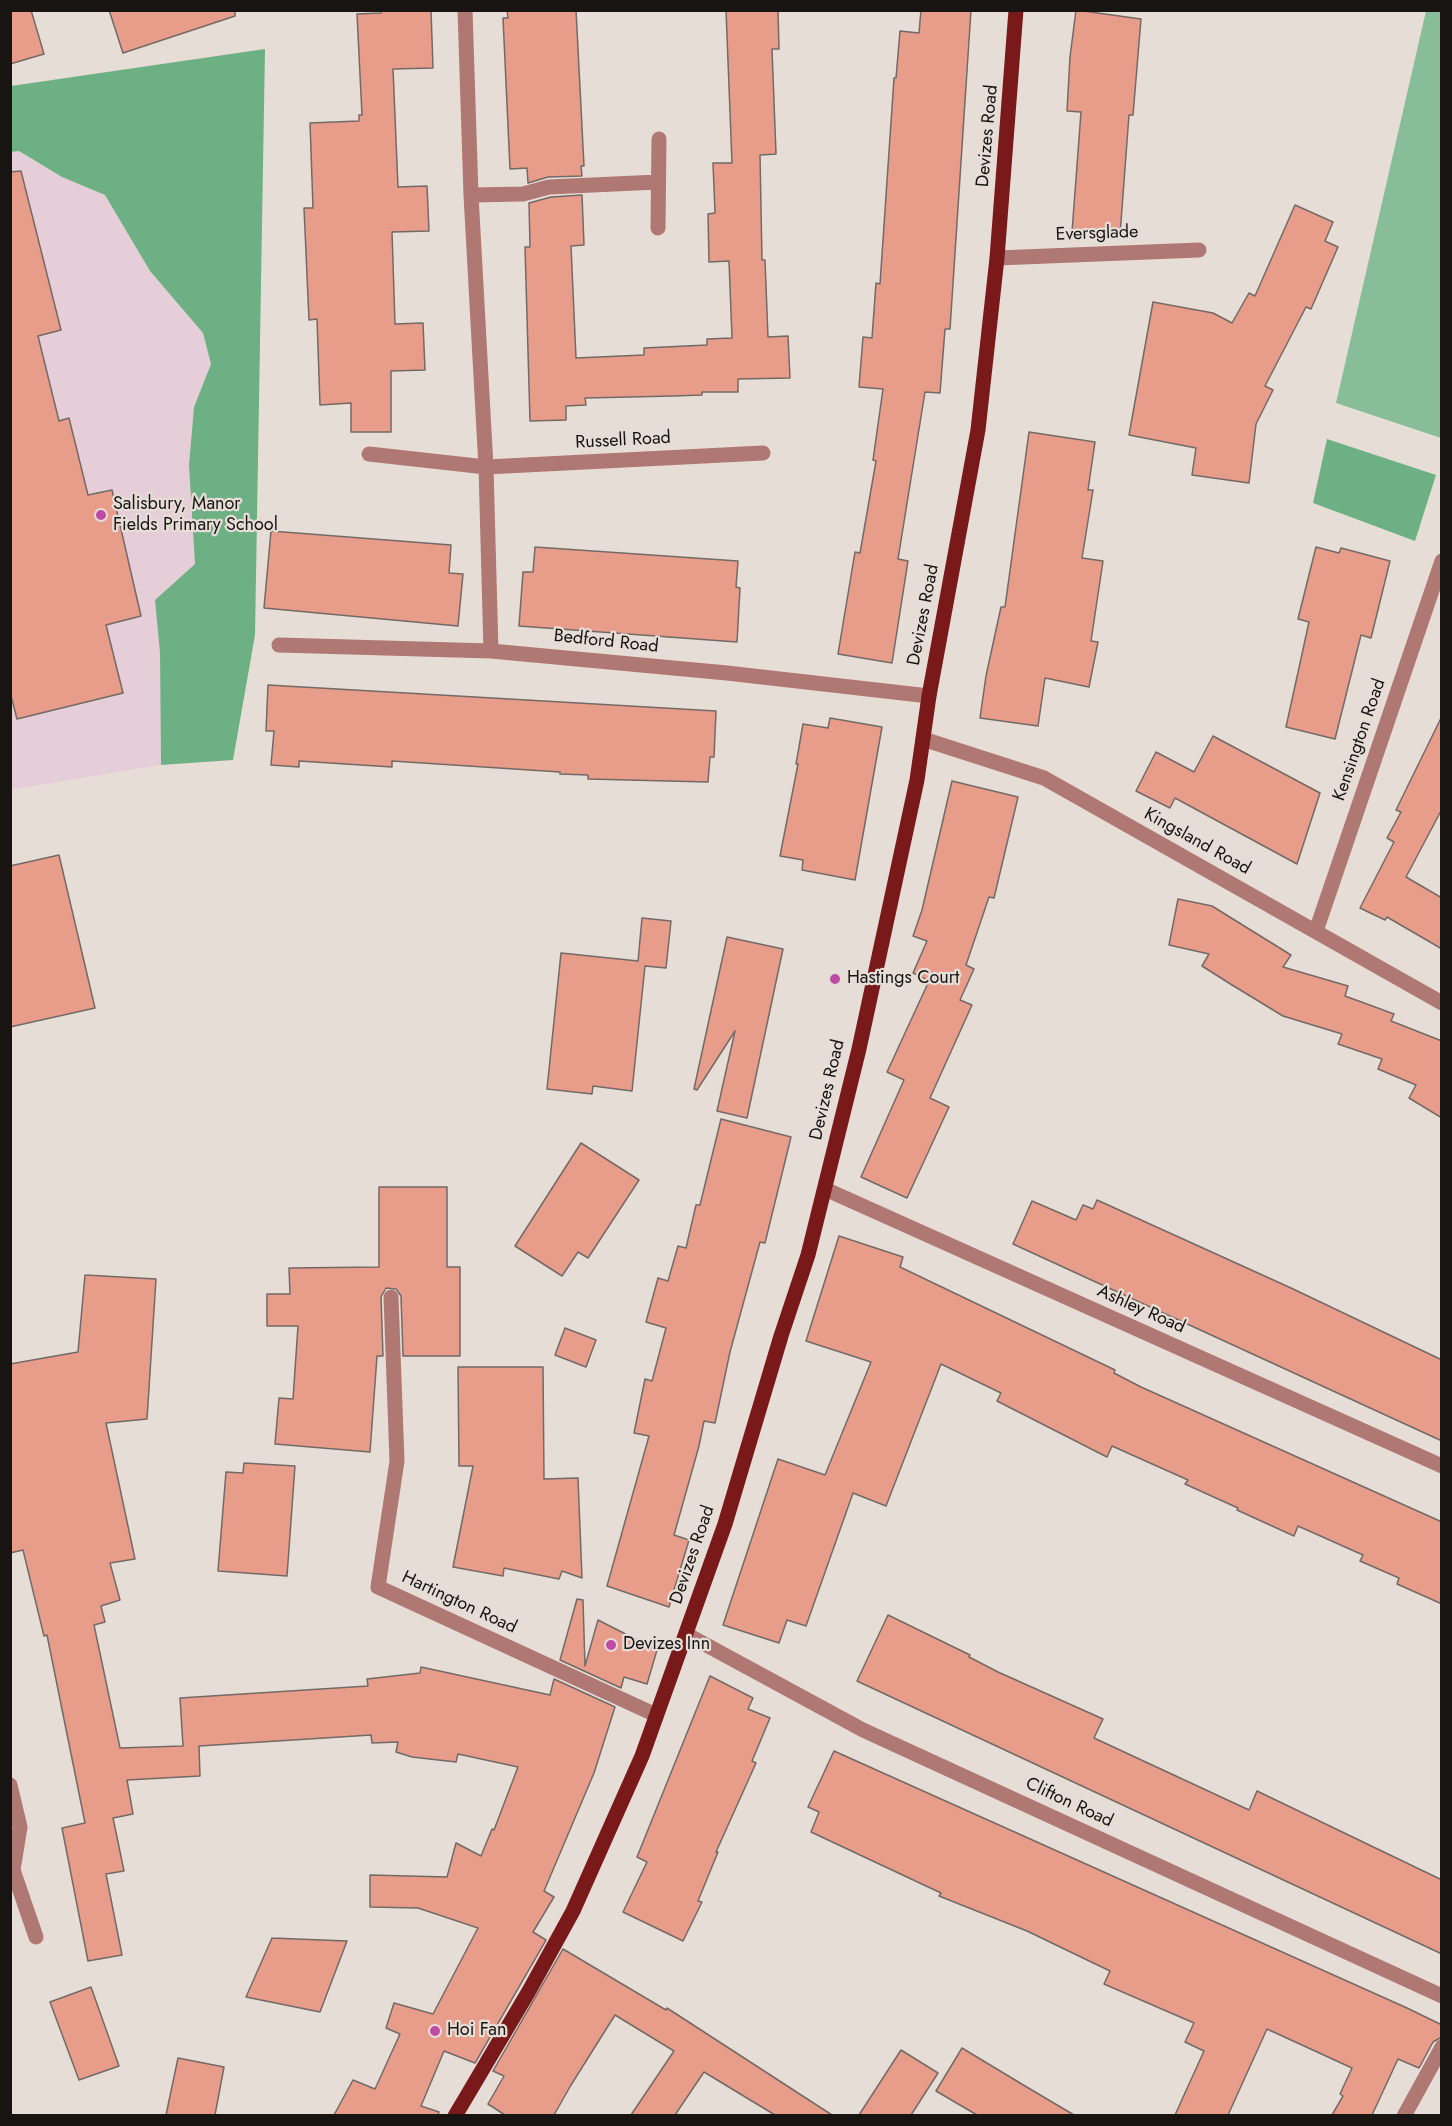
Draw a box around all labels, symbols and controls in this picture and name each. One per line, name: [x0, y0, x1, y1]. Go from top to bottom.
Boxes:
street label: Devizes Road: [973, 84, 1003, 188]
street label: Eversglade: [1055, 222, 1139, 246]
street label: Russell Road: [575, 428, 671, 454]
place label: Salisbury, Manor Fields Primary School: [113, 494, 278, 536]
marker: Salisbury, Manor Fields Primary School: [94, 508, 108, 522]
street label: Devizes Road: [904, 563, 944, 667]
street label: Bedford Road: [553, 626, 659, 658]
street label: Kensington Road: [1329, 676, 1391, 804]
street label: Kingsland Road: [1140, 804, 1254, 880]
place label: Hastings Court: [847, 968, 959, 990]
marker: Hastings Court: [828, 972, 842, 986]
street label: Devizes Road: [806, 1038, 850, 1142]
street label: Ashley Road: [1094, 1281, 1188, 1339]
street label: Devizes Road: [666, 1503, 720, 1607]
street label: Hartington Road: [398, 1567, 520, 1639]
place label: Devizes Inn: [623, 1634, 710, 1656]
marker: Devizes Inn: [604, 1638, 618, 1652]
street label: Clifton Road: [1022, 1773, 1116, 1833]
place label: Hoi Fan: [447, 2020, 506, 2042]
marker: Hoi Fan: [428, 2024, 442, 2038]

